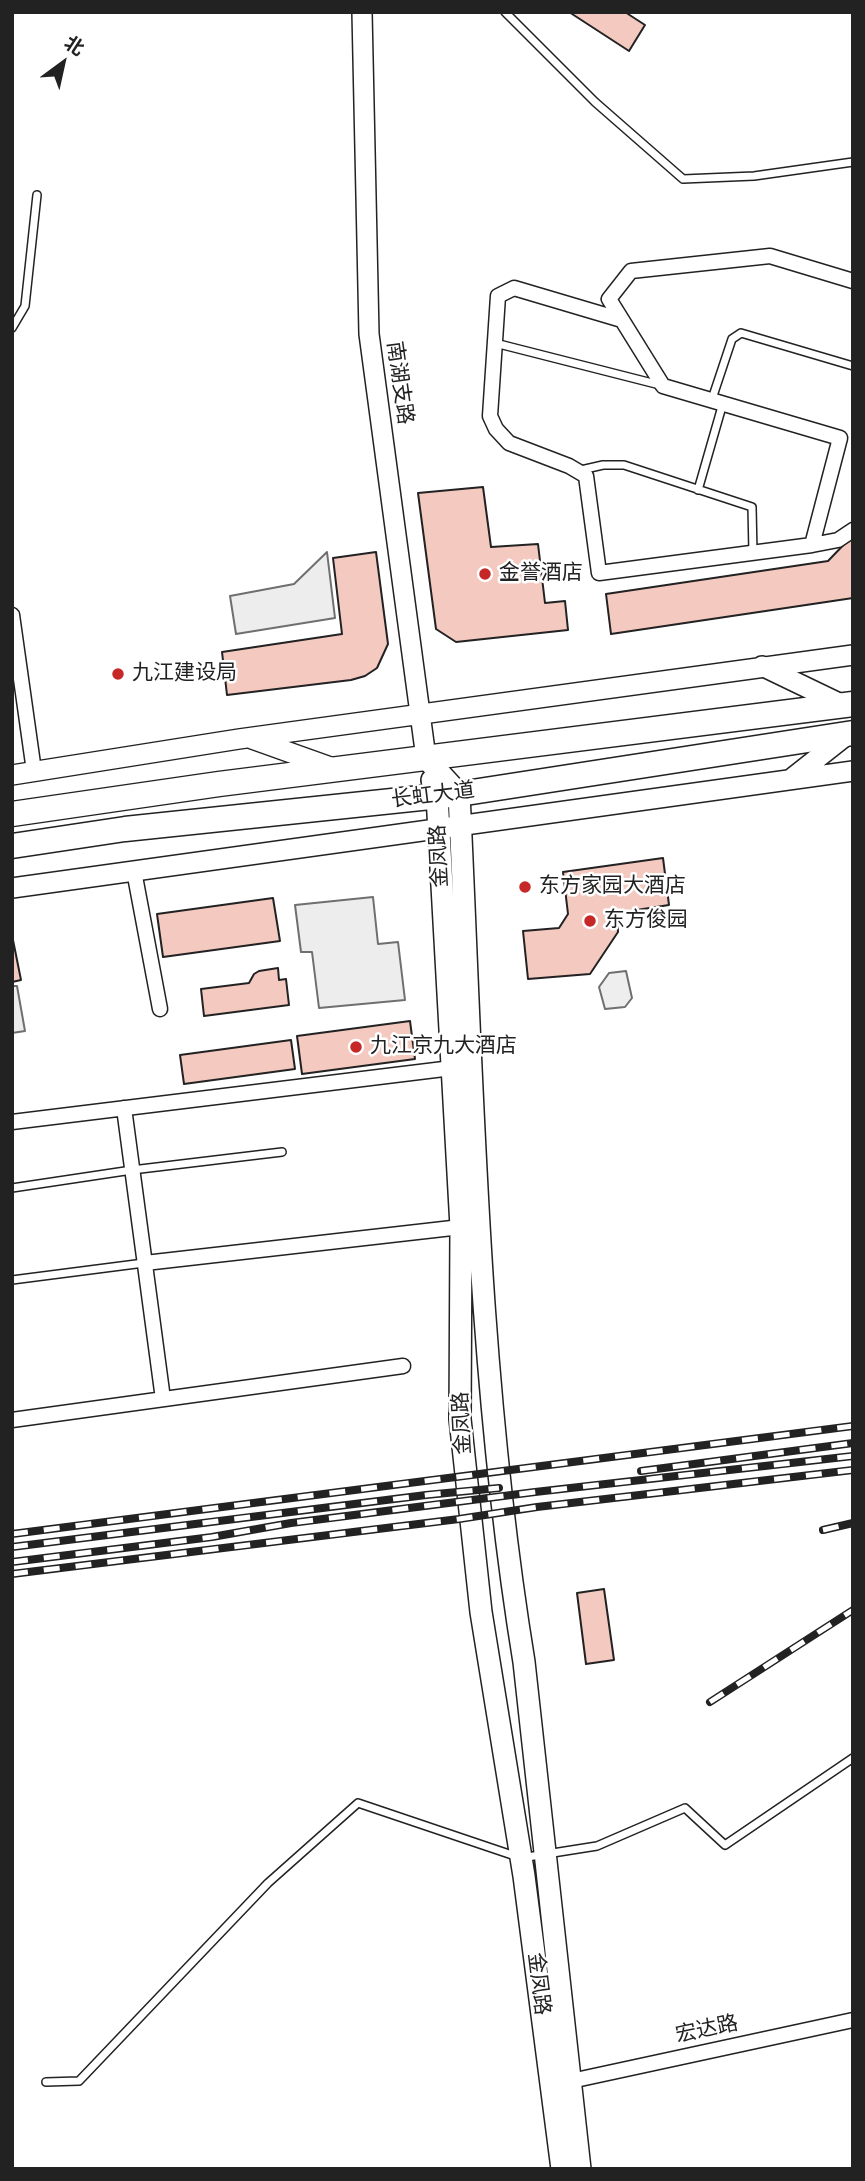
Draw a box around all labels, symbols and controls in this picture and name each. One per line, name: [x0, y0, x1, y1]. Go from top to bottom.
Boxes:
north arrow: [28, 28, 98, 98]
text: 北: [60, 31, 88, 60]
street label: 南湖支路: [381, 340, 417, 426]
place label: 金誉酒店: [499, 561, 583, 587]
marker: 金誉酒店: [477, 566, 493, 582]
place label: 九江建设局: [132, 661, 237, 687]
marker: 九江建设局: [110, 666, 126, 682]
street label: 长虹大道: [390, 778, 476, 814]
street label: 金凤路: [426, 824, 454, 888]
place label: 东方家园大酒店: [539, 874, 686, 900]
marker: 东方家园大酒店: [517, 879, 533, 895]
place label: 东方俊园: [604, 908, 688, 934]
marker: 东方俊园: [582, 913, 598, 929]
place label: 九江京九大酒店: [370, 1034, 517, 1060]
marker: 九江京九大酒店: [348, 1039, 364, 1055]
street label: 金凤路: [449, 1391, 477, 1455]
street label: 金凤路: [522, 1951, 554, 2017]
street label: 宏达路: [674, 2011, 740, 2049]

